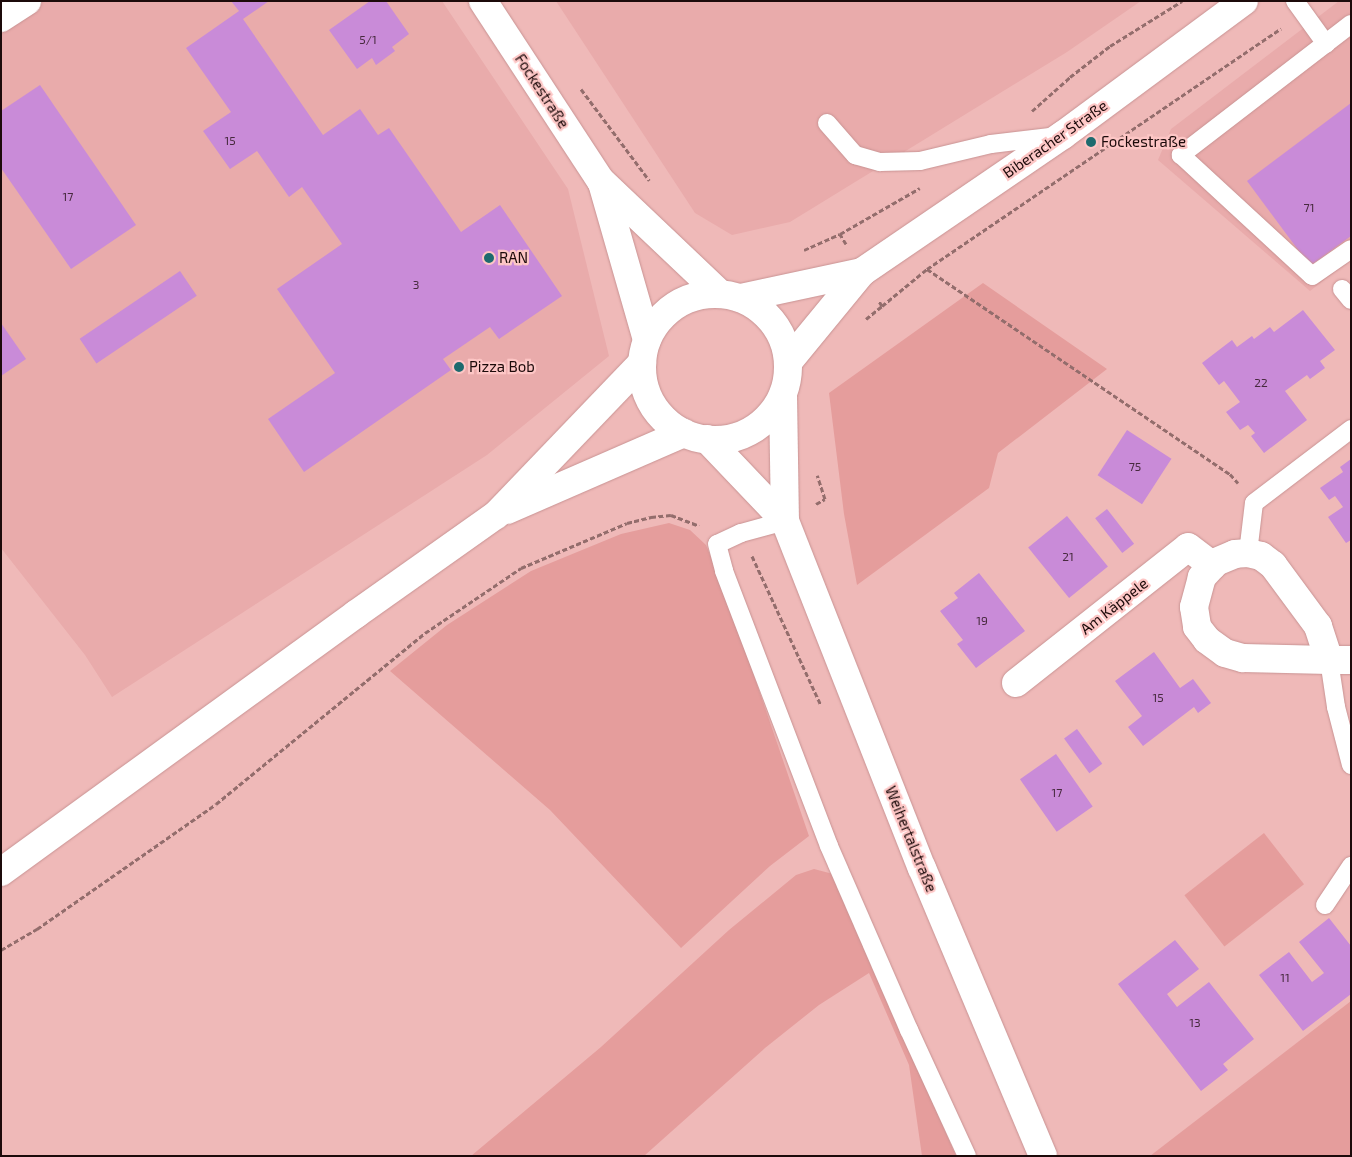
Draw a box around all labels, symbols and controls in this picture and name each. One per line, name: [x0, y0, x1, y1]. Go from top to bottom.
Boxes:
house number: 5/1: [359, 33, 377, 47]
street label: Fockestraße: [511, 50, 573, 132]
street label: Biberacher Straße: [999, 96, 1111, 182]
place label: Fockestraße: [1101, 133, 1186, 151]
house number: 15: [224, 134, 236, 148]
marker: Fockestraße: [1085, 136, 1097, 148]
house number: 17: [63, 190, 73, 204]
house number: 71: [1304, 201, 1314, 215]
place label: RAN: [499, 249, 528, 267]
marker: RAN: [483, 252, 495, 264]
house number: 3: [413, 278, 419, 292]
place label: Pizza Bob: [469, 358, 535, 376]
marker: Pizza Bob: [453, 361, 465, 373]
house number: 22: [1254, 376, 1268, 390]
house number: 75: [1129, 460, 1141, 474]
house number: 21: [1062, 550, 1074, 564]
street label: Am Käppele: [1077, 574, 1151, 638]
house number: 19: [976, 614, 988, 628]
house number: 15: [1152, 691, 1164, 705]
street label: Weihertalstraße: [882, 783, 940, 895]
house number: 17: [1052, 786, 1062, 800]
house number: 11: [1280, 971, 1290, 985]
house number: 13: [1189, 1016, 1201, 1030]

